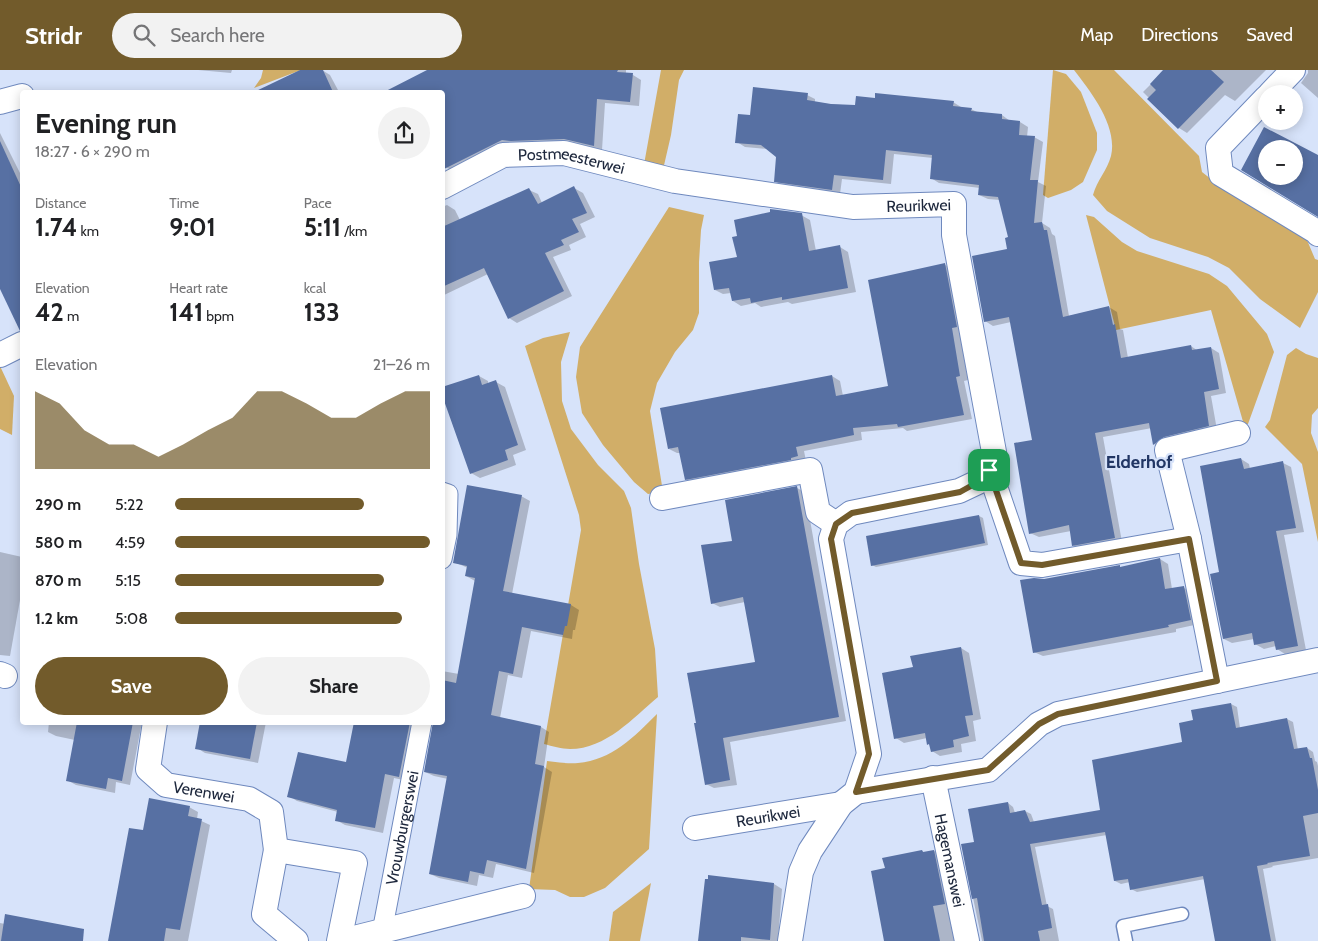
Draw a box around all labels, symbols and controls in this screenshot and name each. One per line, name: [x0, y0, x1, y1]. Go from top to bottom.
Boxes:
search box: [112, 13, 462, 58]
text: Stridr: [25, 21, 82, 50]
icon: search: [130, 21, 158, 49]
text: Search here: [170, 24, 265, 47]
text: Map: [1080, 24, 1113, 46]
text: Directions: [1141, 24, 1218, 46]
text: Saved: [1246, 24, 1293, 46]
map controls: [1258, 85, 1303, 185]
button: +: [1258, 85, 1303, 130]
text: Evening run: [35, 106, 177, 140]
button: share: [378, 107, 430, 159]
button: −: [1258, 140, 1303, 185]
text: 18:27 · 6 × 290 m: [35, 142, 150, 161]
street label: Postmeesterwei: [517, 143, 627, 177]
text: Distance: [35, 194, 87, 212]
text: Time: [169, 194, 199, 212]
text: Pace: [304, 194, 332, 212]
street label: Reurikwei: [886, 195, 951, 216]
text: 1.74: [35, 212, 77, 242]
text: 9:01: [169, 212, 216, 242]
text: 5:11: [304, 212, 341, 242]
text: km: [77, 222, 99, 240]
text: /km: [341, 222, 367, 240]
text: Elevation: [35, 279, 90, 297]
text: Heart rate: [169, 279, 228, 297]
text: kcal: [304, 279, 326, 297]
text: 42: [35, 297, 64, 327]
text: 141: [169, 297, 203, 327]
text: 133: [304, 297, 340, 327]
text: m: [64, 307, 79, 325]
text: bpm: [203, 307, 234, 325]
text: Elevation: [35, 355, 98, 374]
text: 21–26 m: [373, 355, 430, 374]
pin: [968, 449, 1010, 491]
district label: Elderhof: [1106, 451, 1172, 473]
icon: arrive: [975, 456, 1003, 484]
text: 290 m: [35, 495, 81, 514]
text: 5:22: [115, 495, 144, 514]
text: 580 m: [35, 533, 82, 552]
text: 4:59: [115, 533, 145, 552]
text: 870 m: [35, 571, 81, 590]
text: 5:15: [115, 571, 141, 590]
text: 1.2 km: [35, 609, 78, 628]
text: 5:08: [115, 609, 148, 628]
button: Save: [35, 657, 228, 715]
button: Share: [238, 657, 430, 715]
street label: Vrouwburgerswei: [382, 769, 422, 887]
street label: Verenwei: [172, 777, 236, 806]
street label: Reurikwei: [735, 801, 801, 831]
street label: Hagemanswei: [931, 812, 969, 909]

